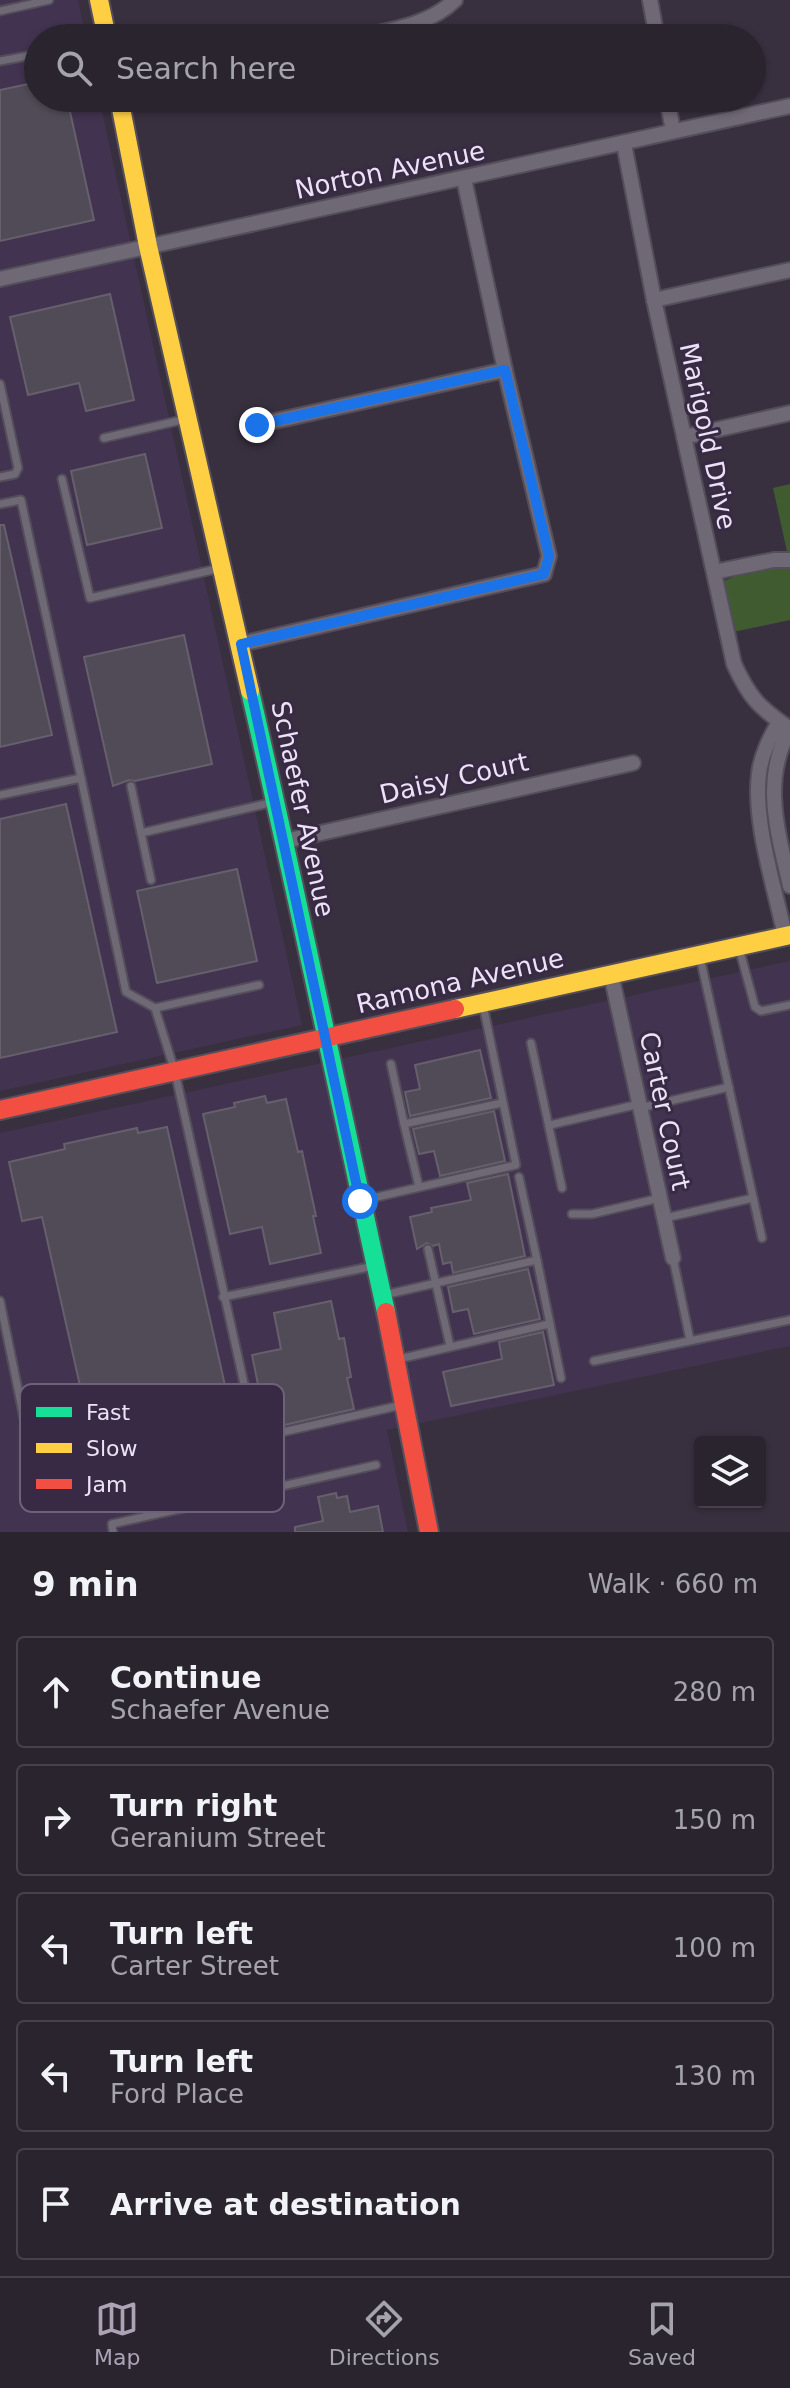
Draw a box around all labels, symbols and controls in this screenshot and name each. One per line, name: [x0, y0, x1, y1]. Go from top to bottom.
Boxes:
search box: [24, 24, 766, 112]
icon: search: [52, 46, 96, 90]
text: Search here: [116, 51, 296, 86]
street label: Norton Avenue: [292, 135, 488, 205]
street label: Marigold Drive: [674, 340, 742, 532]
route end: [239, 407, 275, 443]
street label: Schaefer Avenue: [265, 698, 341, 920]
street label: Daisy Court: [377, 746, 531, 810]
street label: Ramona Avenue: [353, 943, 567, 1019]
street label: Carter Court: [634, 1029, 696, 1193]
route start: [342, 1183, 378, 1219]
legend: [20, 1384, 284, 1512]
text: Fast: [86, 1400, 131, 1425]
text: Slow: [86, 1436, 138, 1461]
map controls: [694, 1436, 766, 1508]
button: layers: [694, 1436, 766, 1508]
text: Jam: [84, 1472, 127, 1497]
text: 9 min: [32, 1564, 139, 1604]
text: Walk · 660 m: [588, 1569, 758, 1599]
text: Continue: [110, 1660, 262, 1695]
icon: ahead: [34, 1670, 78, 1714]
text: 280 m: [673, 1677, 756, 1707]
text: Schaefer Avenue: [110, 1695, 330, 1725]
text: Turn right: [110, 1788, 277, 1823]
icon: right: [34, 1798, 78, 1842]
text: 150 m: [673, 1805, 756, 1835]
text: Geranium Street: [110, 1823, 326, 1853]
text: Turn left: [110, 1916, 253, 1951]
icon: left: [34, 1926, 78, 1970]
text: 100 m: [673, 1933, 756, 1963]
text: Carter Street: [110, 1951, 279, 1981]
text: Turn left: [110, 2044, 253, 2079]
icon: left: [34, 2054, 78, 2098]
text: 130 m: [673, 2061, 756, 2091]
text: Ford Place: [110, 2079, 244, 2109]
icon: arrive: [34, 2182, 78, 2226]
text: Arrive at destination: [110, 2187, 461, 2222]
tab: Map: [94, 2297, 141, 2370]
tab: Directions: [329, 2297, 440, 2370]
tab: Saved: [628, 2297, 696, 2370]

